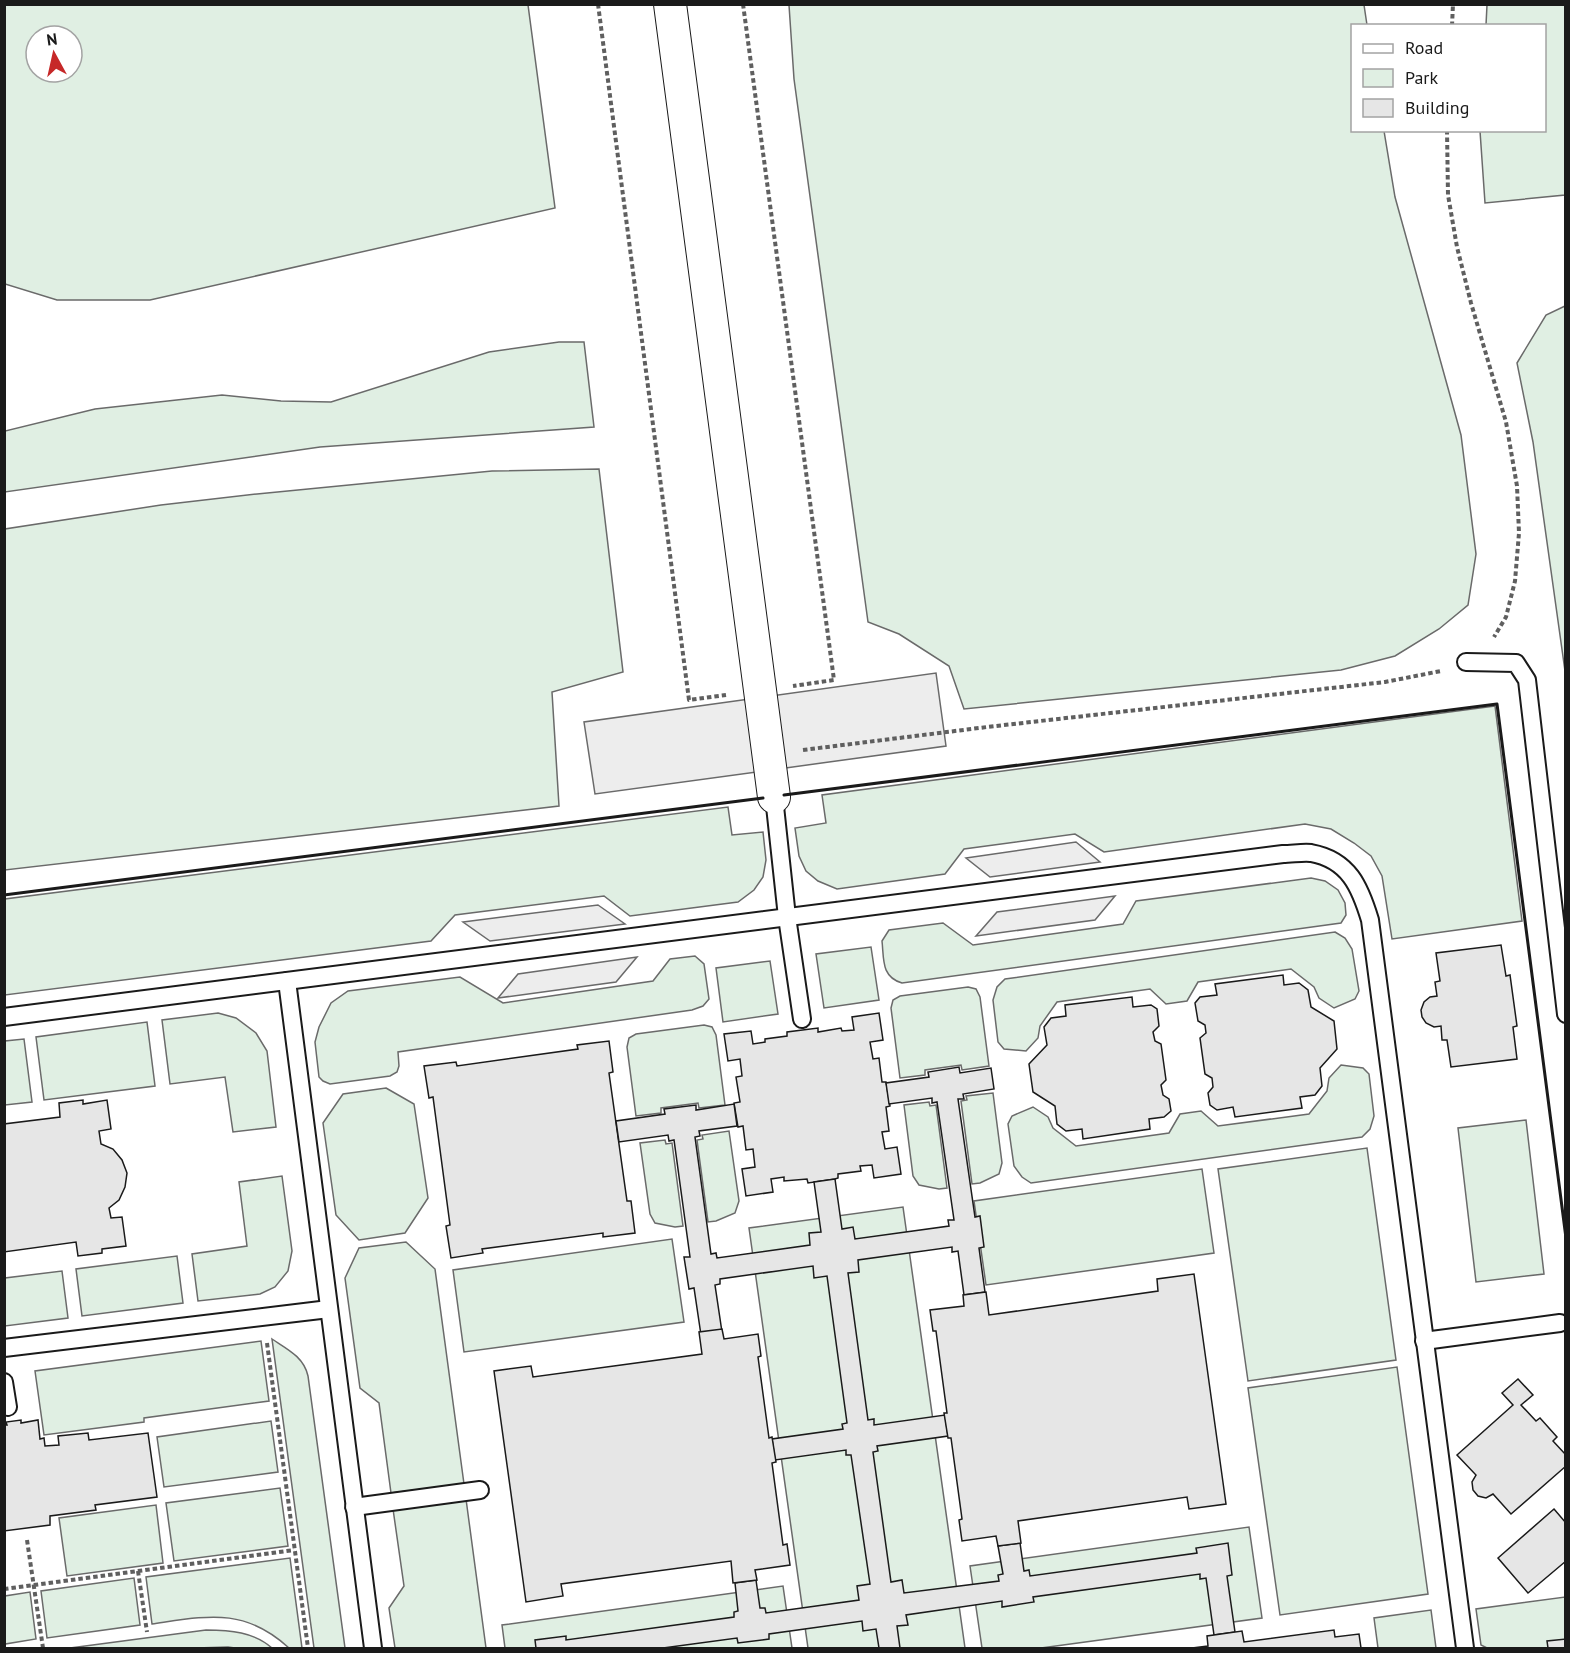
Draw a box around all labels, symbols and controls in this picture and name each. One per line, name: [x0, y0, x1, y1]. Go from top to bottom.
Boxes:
north arrow: [24, 24, 84, 84]
legend: [1351, 24, 1546, 132]
text: N: [45, 29, 59, 50]
text: Road: [1405, 36, 1443, 59]
text: Park: [1405, 66, 1438, 89]
text: Building: [1405, 96, 1469, 119]

